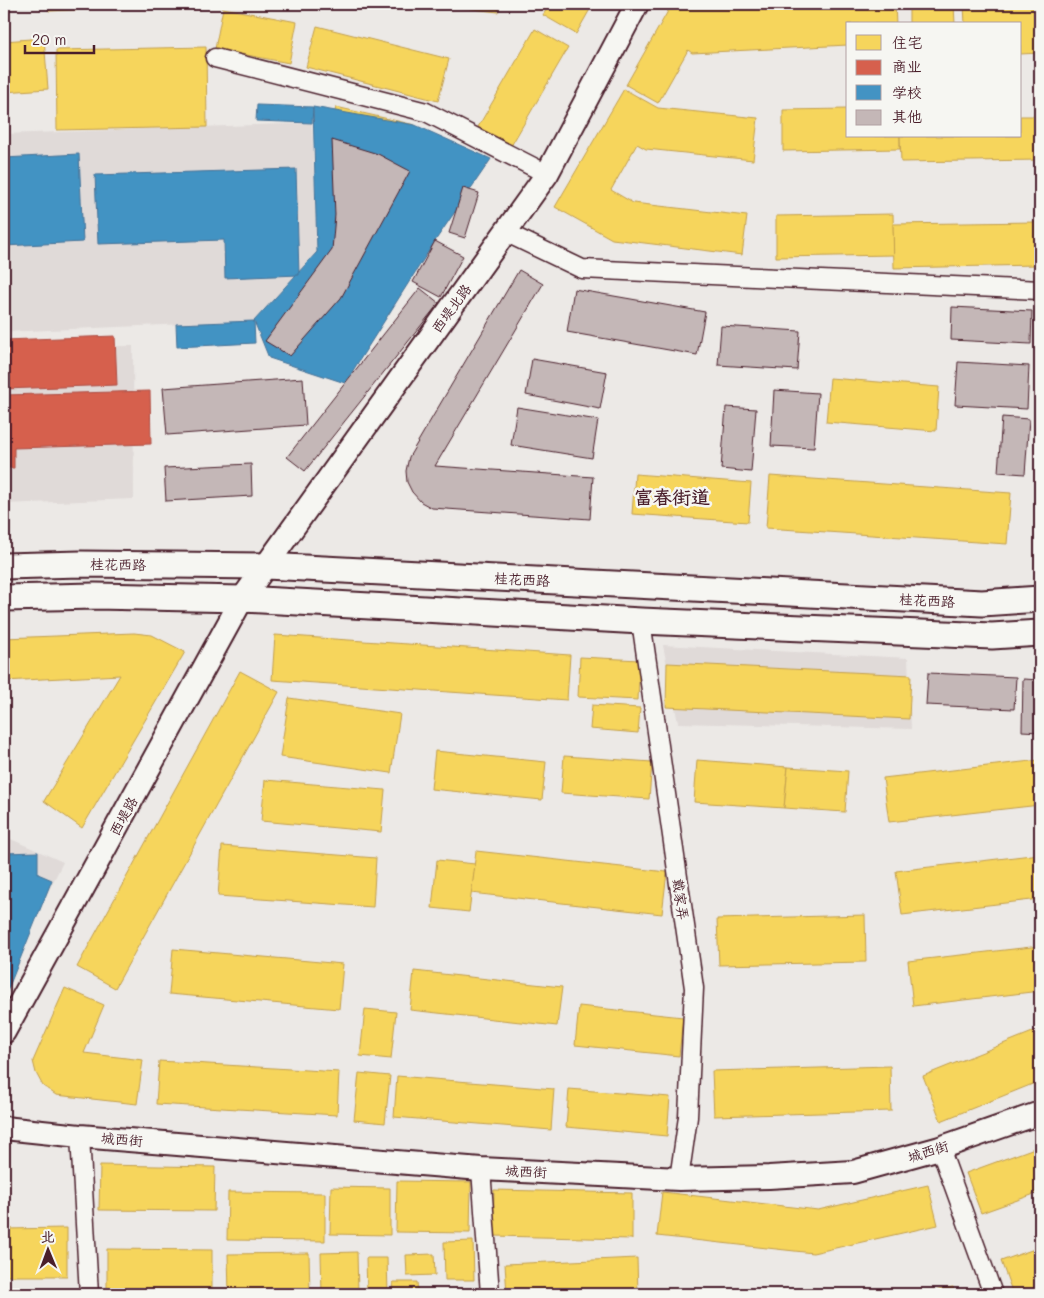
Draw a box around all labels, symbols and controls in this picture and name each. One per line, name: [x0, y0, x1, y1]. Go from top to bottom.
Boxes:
scale bar: [25, 22, 94, 54]
legend: [846, 22, 1022, 138]
text: 20 m: [32, 29, 66, 49]
text: 住宅: [892, 32, 922, 52]
text: 商业: [892, 56, 922, 76]
text: 学校: [892, 82, 922, 102]
text: 其他: [892, 106, 922, 126]
street label: 西堤北路: [427, 280, 475, 336]
district label: 富春街道: [634, 484, 710, 509]
street label: 桂花西路: [90, 554, 146, 574]
street label: 桂花西路: [494, 568, 550, 590]
street label: 桂花西路: [899, 589, 955, 611]
street label: 西堤路: [105, 793, 141, 839]
street label: 戴家弄: [669, 877, 693, 921]
street label: 城西街: [100, 1128, 144, 1150]
street label: 城西街: [905, 1136, 951, 1166]
street label: 城西街: [505, 1160, 547, 1182]
north arrow: [22, 1226, 72, 1276]
text: 北: [41, 1227, 55, 1246]

